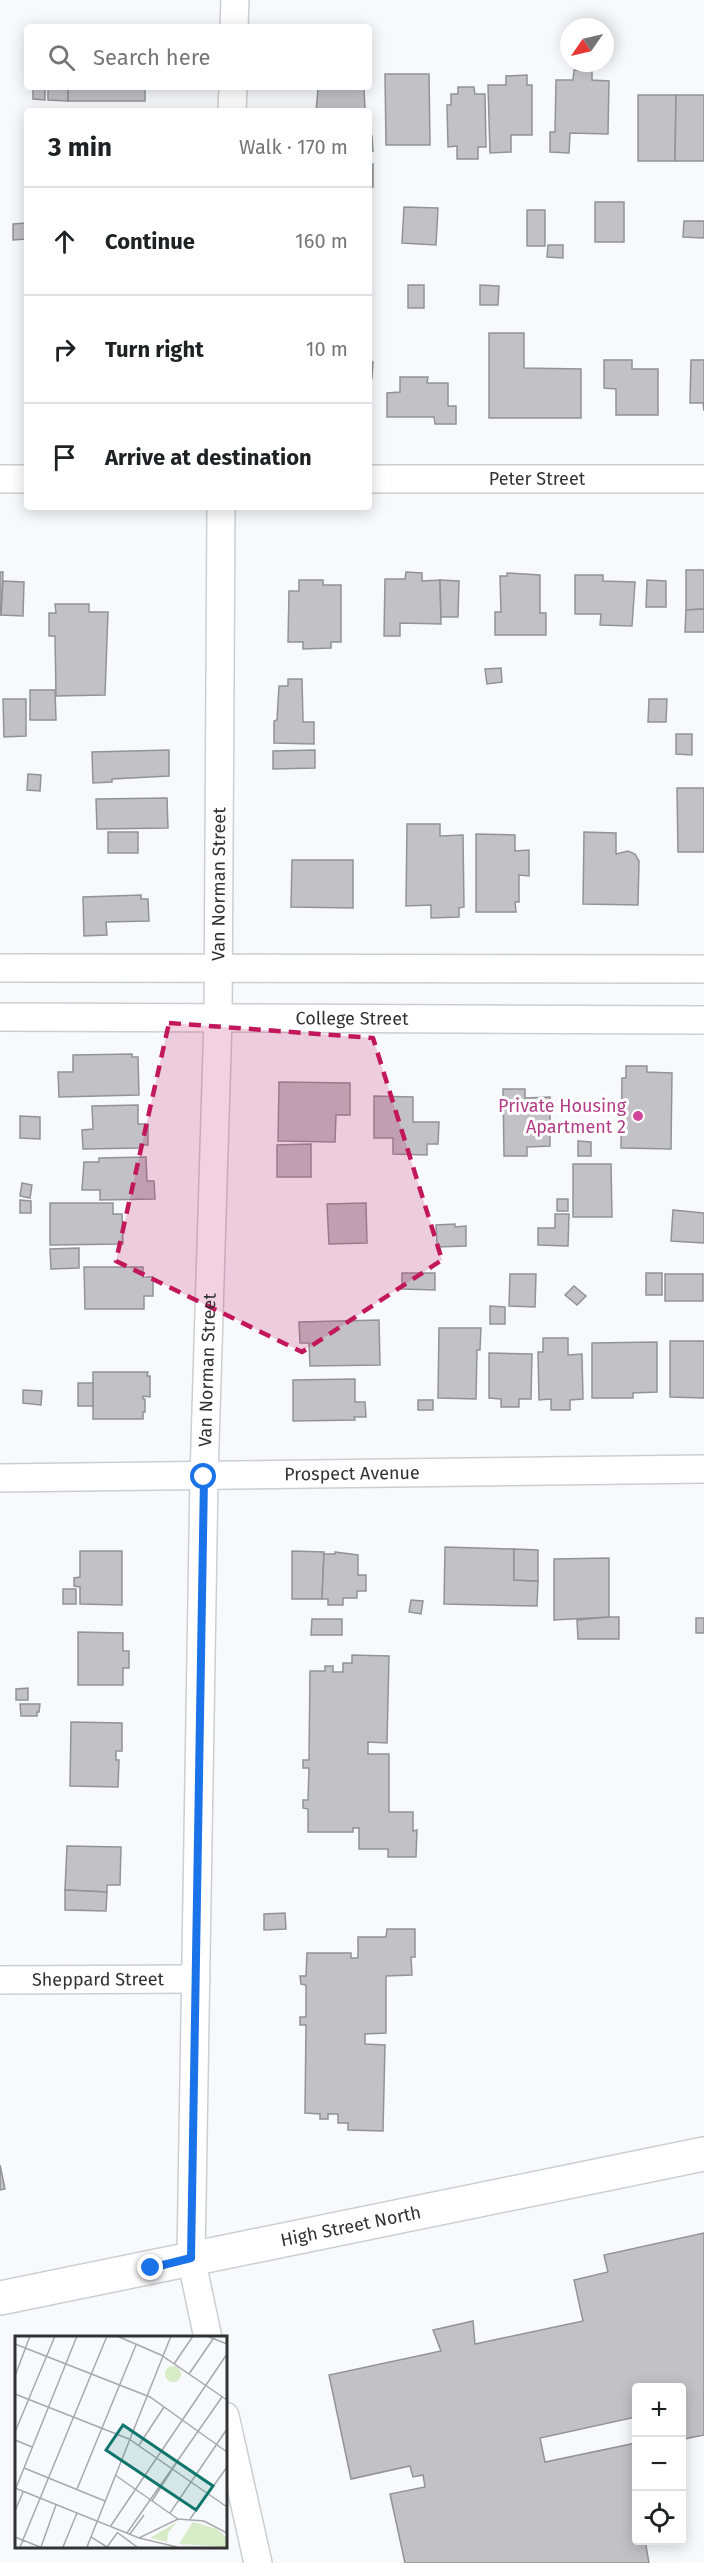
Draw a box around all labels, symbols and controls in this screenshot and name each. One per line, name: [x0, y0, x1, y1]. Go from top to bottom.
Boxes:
north arrow: [560, 18, 614, 72]
search box: [24, 24, 372, 90]
icon: search: [45, 41, 78, 74]
text: Search here: [93, 44, 211, 71]
text: 3 min: [48, 132, 112, 163]
text: Walk · 170 m: [239, 135, 348, 159]
icon: ahead: [48, 225, 81, 258]
text: Continue: [105, 228, 195, 255]
text: 160 m: [295, 229, 348, 253]
icon: right: [48, 333, 81, 366]
text: Turn right: [105, 336, 204, 363]
text: 10 m: [306, 337, 348, 361]
icon: arrive: [48, 441, 81, 474]
text: Arrive at destination: [105, 444, 312, 471]
street label: Peter Street: [489, 468, 586, 490]
street label: Van Norman Street: [207, 807, 230, 961]
street label: College Street: [295, 1007, 409, 1030]
place label: Private Housing Apartment 2: [498, 1095, 627, 1138]
marker: Private Housing Apartment 2: [631, 1109, 645, 1123]
street label: Van Norman Street: [194, 1292, 221, 1447]
street label: Prospect Avenue: [284, 1462, 420, 1485]
route start: [190, 1463, 216, 1489]
street label: Sheppard Street: [32, 1968, 165, 1991]
street label: High Street North: [279, 2201, 423, 2251]
route end: [137, 2254, 163, 2280]
inset map: [15, 2336, 226, 2548]
map controls: [632, 2383, 686, 2545]
button: +: [632, 2383, 686, 2437]
button: −: [632, 2437, 686, 2491]
button: locate: [632, 2491, 686, 2545]

